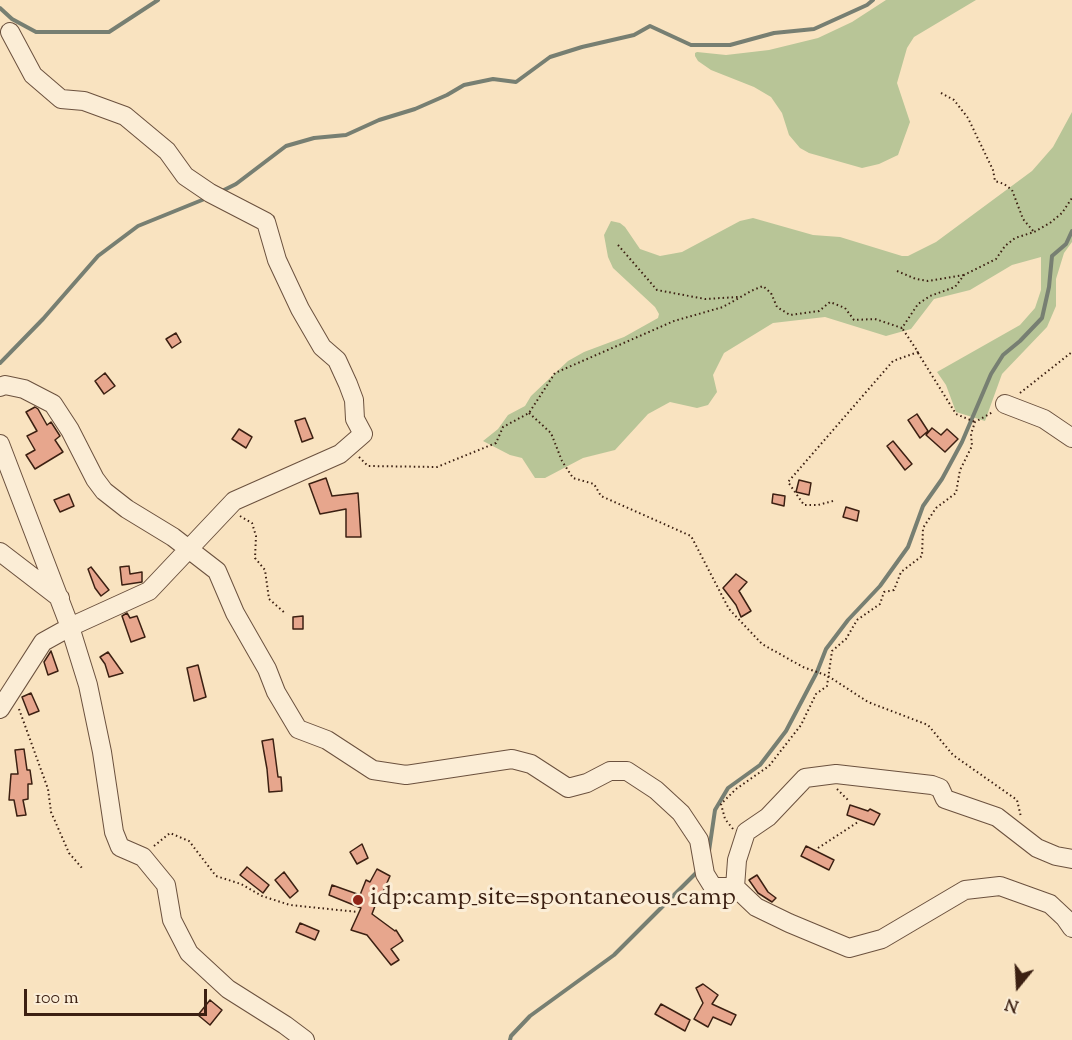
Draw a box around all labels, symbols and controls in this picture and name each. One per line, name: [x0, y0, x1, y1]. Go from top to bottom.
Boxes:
place label: idp:camp_site=spontaneous_camp: [370, 884, 736, 916]
marker: idp:camp_site=spontaneous_camp: [351, 893, 365, 907]
north arrow: [988, 956, 1048, 1016]
scale bar: [27, 977, 210, 1015]
text: 100 m: [35, 986, 79, 1012]
text: N: [1003, 991, 1022, 1017]

